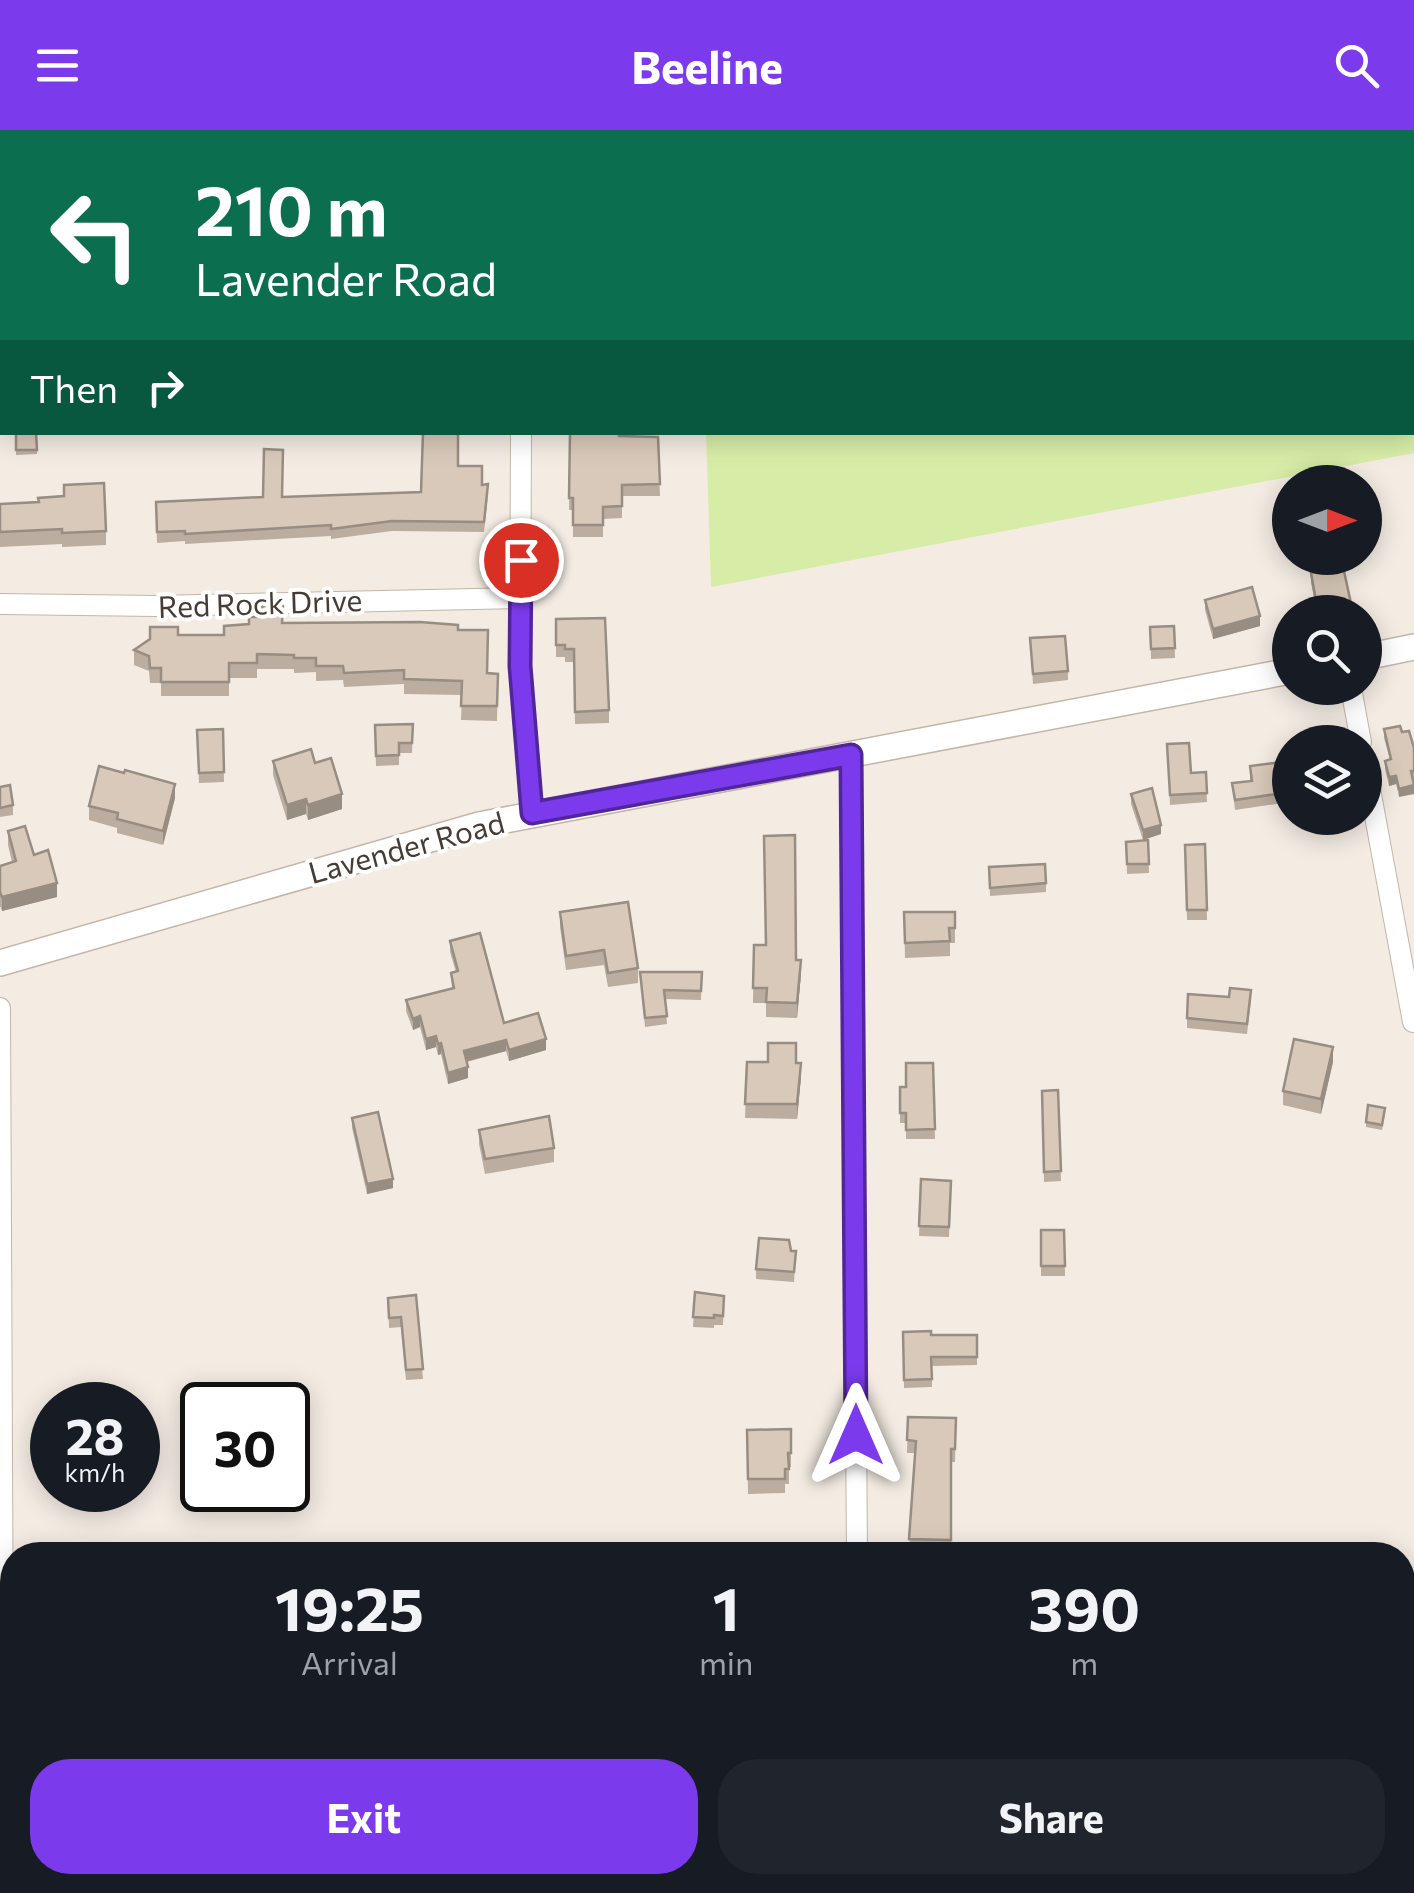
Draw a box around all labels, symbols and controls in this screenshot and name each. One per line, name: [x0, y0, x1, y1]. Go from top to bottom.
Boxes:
icon: menu: [30, 38, 85, 93]
text: Beeline: [631, 38, 783, 93]
icon: search: [1329, 38, 1384, 93]
text: 210 m: [195, 165, 387, 250]
icon: left: [30, 170, 160, 300]
text: Lavender Road: [195, 250, 497, 305]
icon: right: [138, 360, 193, 415]
text: Then: [30, 364, 118, 411]
north arrow: [1272, 465, 1382, 575]
map controls: [1272, 465, 1382, 835]
pin: [479, 518, 564, 603]
icon: arrive: [494, 533, 549, 588]
street label: Red Rock Drive: [157, 580, 363, 624]
button: search: [1272, 595, 1382, 705]
button: layers: [1272, 725, 1382, 835]
street label: Lavender Road: [304, 802, 508, 890]
speed limit sign: 30: [180, 1382, 310, 1512]
position arrow: [804, 1383, 908, 1487]
text: 28: [65, 1404, 125, 1465]
text: km/h: [65, 1457, 125, 1487]
text: 19:25: [275, 1570, 424, 1643]
text: 1: [713, 1570, 740, 1643]
text: 390: [1028, 1570, 1140, 1643]
text: Arrival: [301, 1642, 398, 1682]
text: min: [699, 1642, 753, 1682]
text: m: [1070, 1642, 1098, 1682]
button: Exit: [30, 1759, 698, 1874]
button: Share: [718, 1759, 1385, 1874]

